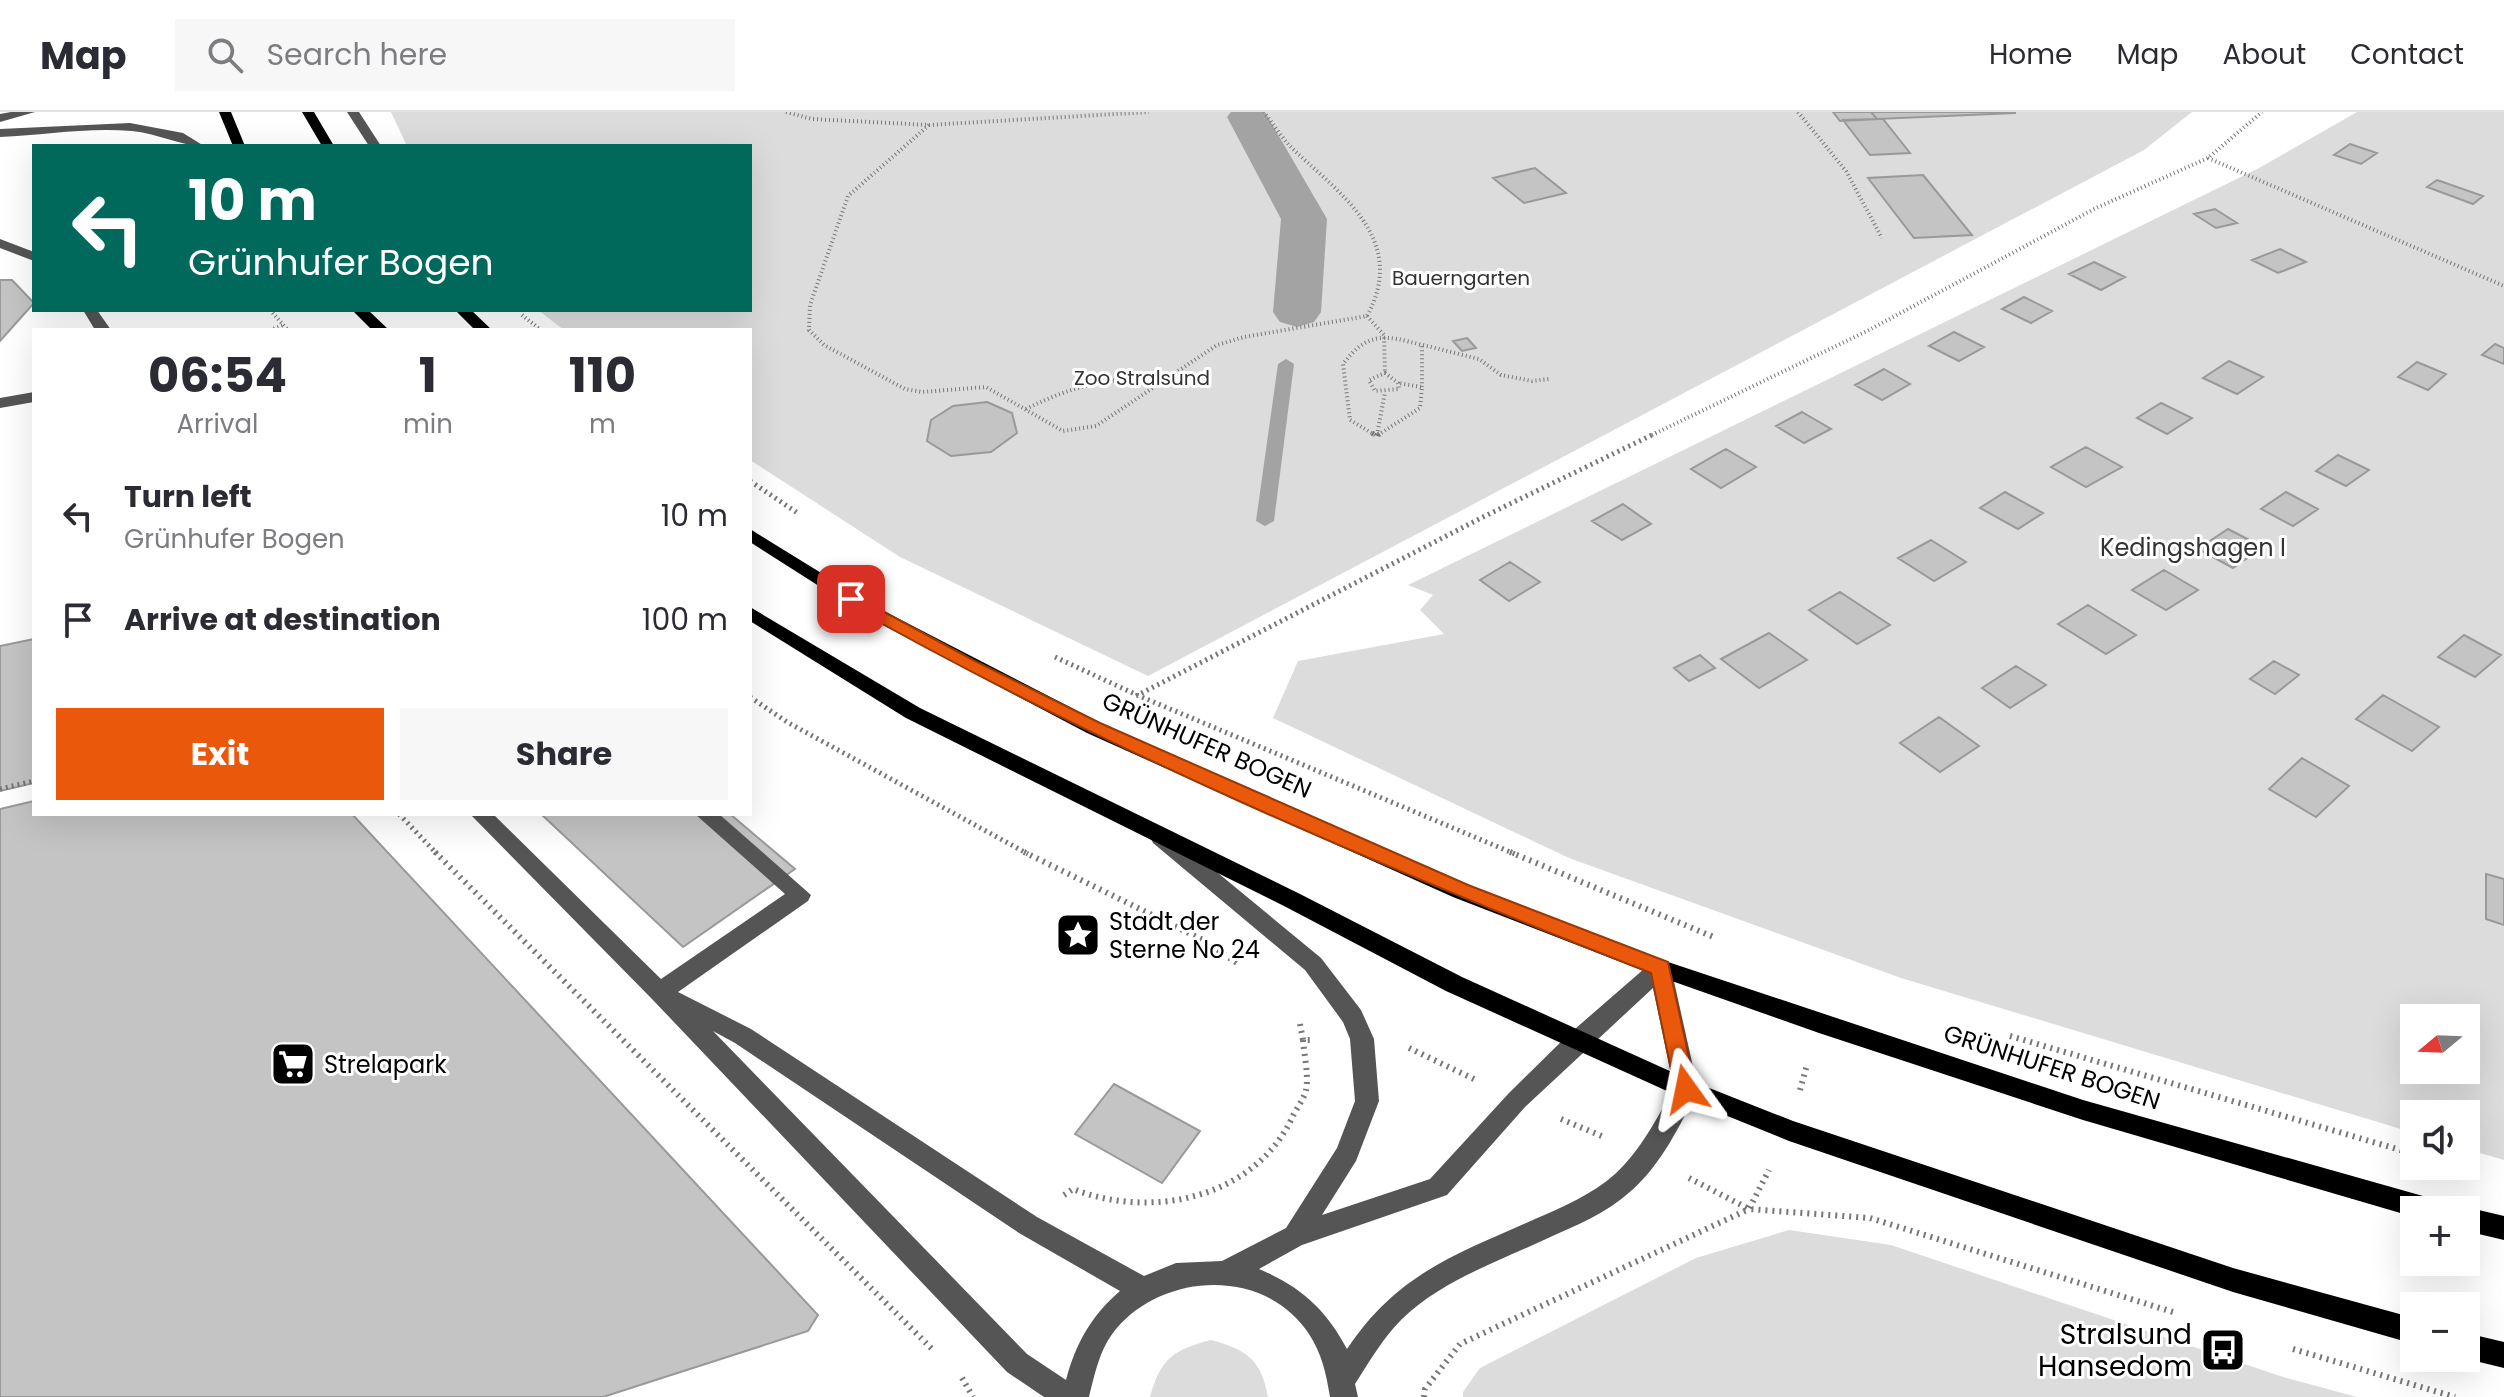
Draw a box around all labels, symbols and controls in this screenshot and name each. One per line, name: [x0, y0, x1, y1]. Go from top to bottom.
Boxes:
search box: [175, 19, 735, 91]
text: Map: [40, 29, 127, 82]
icon: search: [203, 33, 247, 77]
text: Search here: [267, 33, 447, 76]
text: Home: [1989, 35, 2072, 74]
text: Map: [2116, 35, 2178, 74]
text: About: [2222, 35, 2306, 74]
text: Contact: [2350, 35, 2464, 74]
text: 10 m: [188, 161, 317, 240]
icon: left: [56, 176, 160, 280]
text: Grünhufer Bogen: [188, 237, 494, 288]
park label: Bauerngarten: [1392, 264, 1530, 292]
text: 06:54: [148, 342, 287, 409]
text: 1: [419, 342, 437, 409]
text: 110: [569, 342, 636, 409]
park label: Zoo Stralsund: [1074, 364, 1210, 392]
text: Arrival: [177, 406, 258, 442]
text: min: [403, 406, 453, 442]
text: m: [589, 406, 616, 442]
text: Turn left: [124, 475, 252, 518]
icon: left: [56, 494, 100, 538]
text: 10 m: [661, 494, 728, 537]
text: Grünhufer Bogen: [124, 521, 345, 557]
park label: Kedingshagen I: [2100, 531, 2286, 564]
pin: [817, 565, 885, 633]
icon: arrive: [829, 577, 873, 621]
icon: arrive: [56, 598, 100, 642]
text: Arrive at destination: [124, 598, 441, 641]
text: 100 m: [642, 598, 728, 641]
street label: GRÜNHUFER BOGEN: [1097, 684, 1317, 806]
button: Exit: [56, 708, 384, 800]
button: Share: [400, 708, 728, 800]
place label: Stadt der Sterne No 24: [1109, 905, 1260, 966]
place icon: Stadt der Sterne No 24: [1054, 911, 1102, 959]
north arrow: [2400, 1004, 2480, 1084]
map controls: [2400, 1004, 2480, 1372]
street label: GRÜNHUFER BOGEN: [1939, 1016, 2165, 1118]
supermarket icon: Strelapark: [269, 1040, 317, 1088]
position arrow: [1644, 1047, 1728, 1131]
place label: Strelapark: [324, 1048, 447, 1081]
button: sound: [2400, 1100, 2480, 1180]
button: +: [2400, 1196, 2480, 1276]
button: −: [2400, 1292, 2480, 1372]
place label: Stralsund Hansedom: [2038, 1315, 2192, 1386]
bus stop icon: Stralsund Hansedom: [2199, 1326, 2247, 1374]

